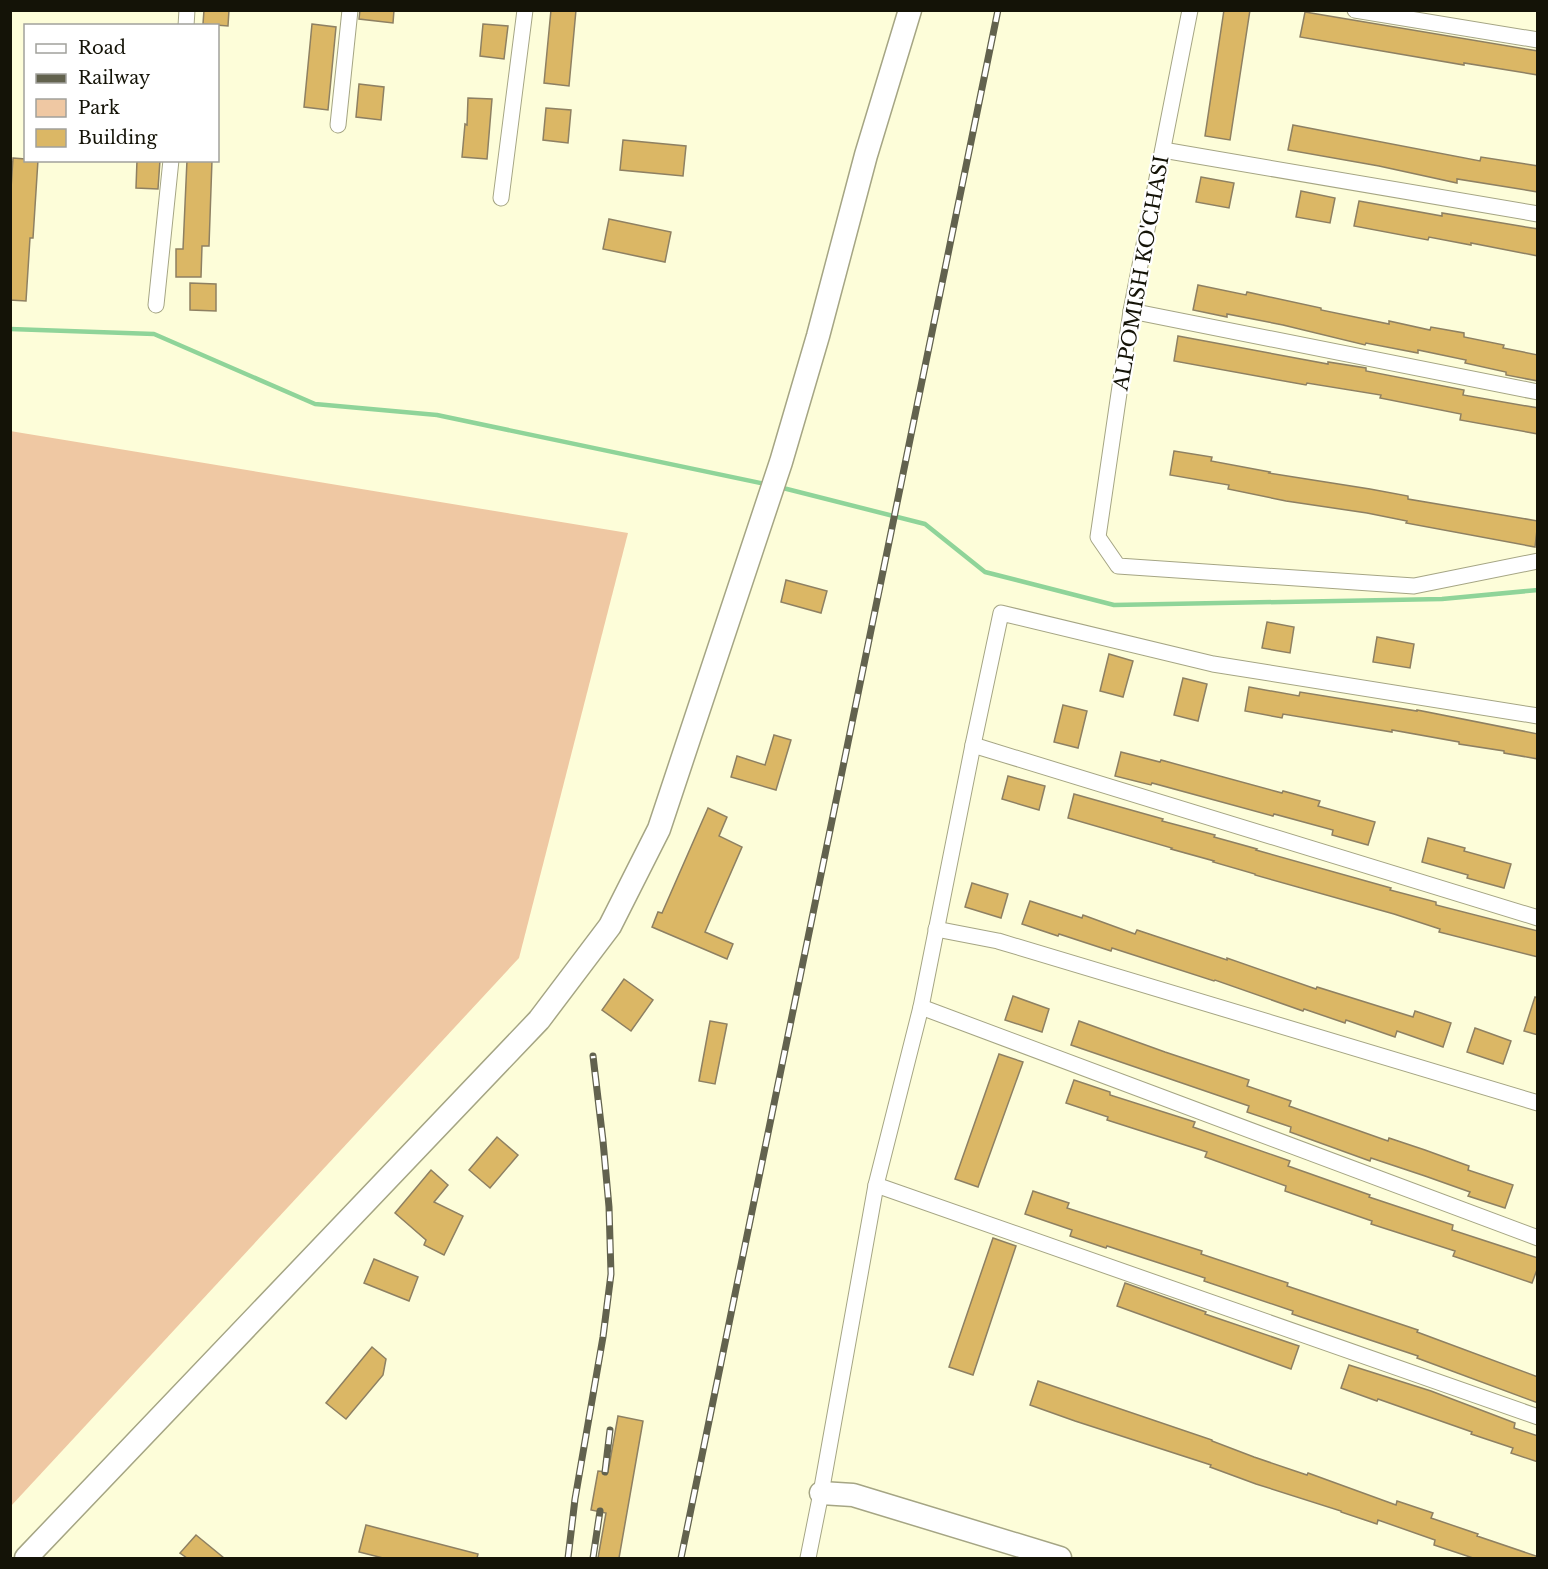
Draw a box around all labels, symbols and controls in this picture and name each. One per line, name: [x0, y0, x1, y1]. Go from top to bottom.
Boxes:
legend: [24, 24, 219, 162]
text: Road: [78, 37, 126, 59]
text: Railway: [78, 67, 151, 89]
text: Park: [78, 97, 120, 119]
text: Building: [78, 127, 157, 149]
street label: ALPOMISH KO'CHASI: [1108, 154, 1174, 393]

